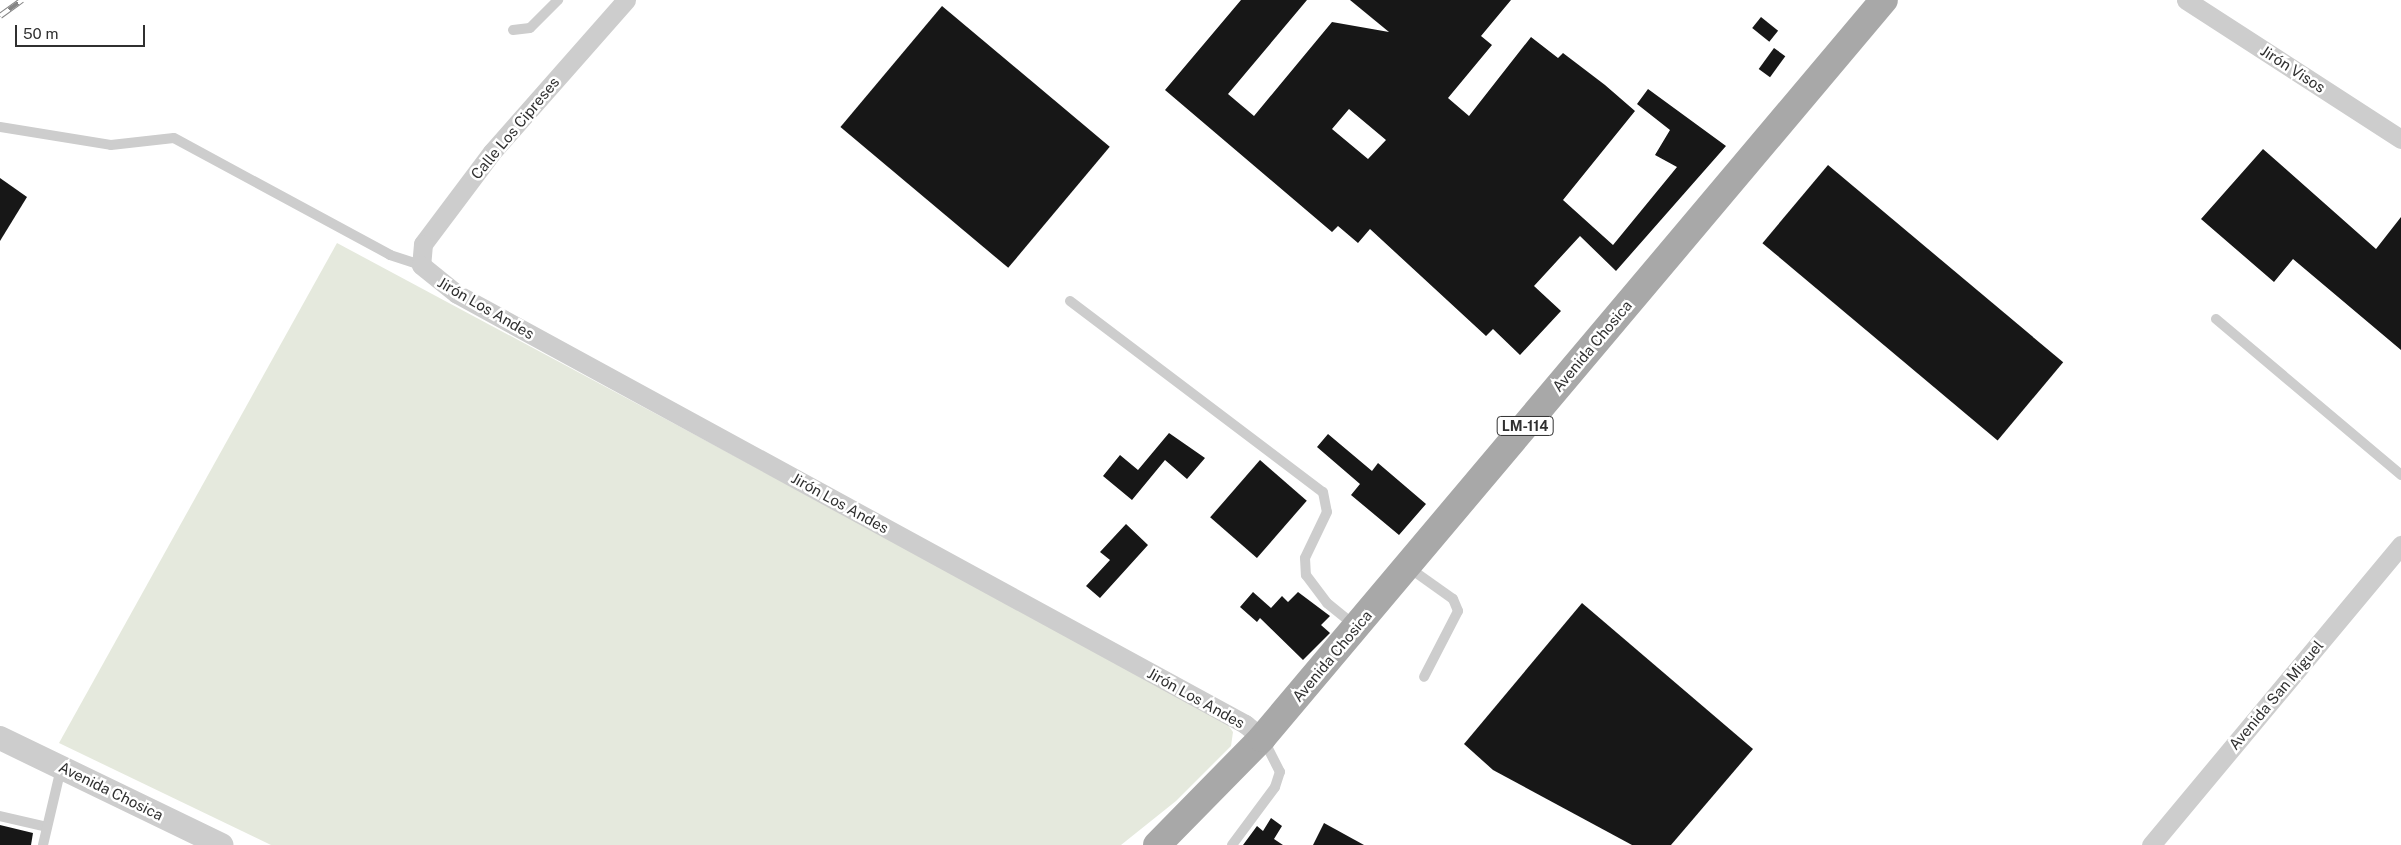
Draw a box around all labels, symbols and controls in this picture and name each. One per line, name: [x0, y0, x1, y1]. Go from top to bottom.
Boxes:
scale bar: [18, 15, 148, 47]
text: 50 m: [23, 25, 58, 42]
street label: Jirón Visos: [2257, 41, 2329, 97]
street label: Calle Los Cipreses: [467, 73, 563, 183]
street label: Jirón Los Andes: [435, 273, 537, 343]
street label: Avenida Chosica: [1548, 297, 1636, 395]
road number: LM-114: [1496, 414, 1554, 438]
street label: Jirón Los Andes: [788, 469, 892, 537]
street label: Avenida Chosica: [1288, 607, 1376, 705]
street label: Avenida San Miguel: [2225, 637, 2327, 753]
street label: Jirón Los Andes: [1144, 664, 1248, 732]
street label: Avenida Chosica: [56, 758, 166, 824]

